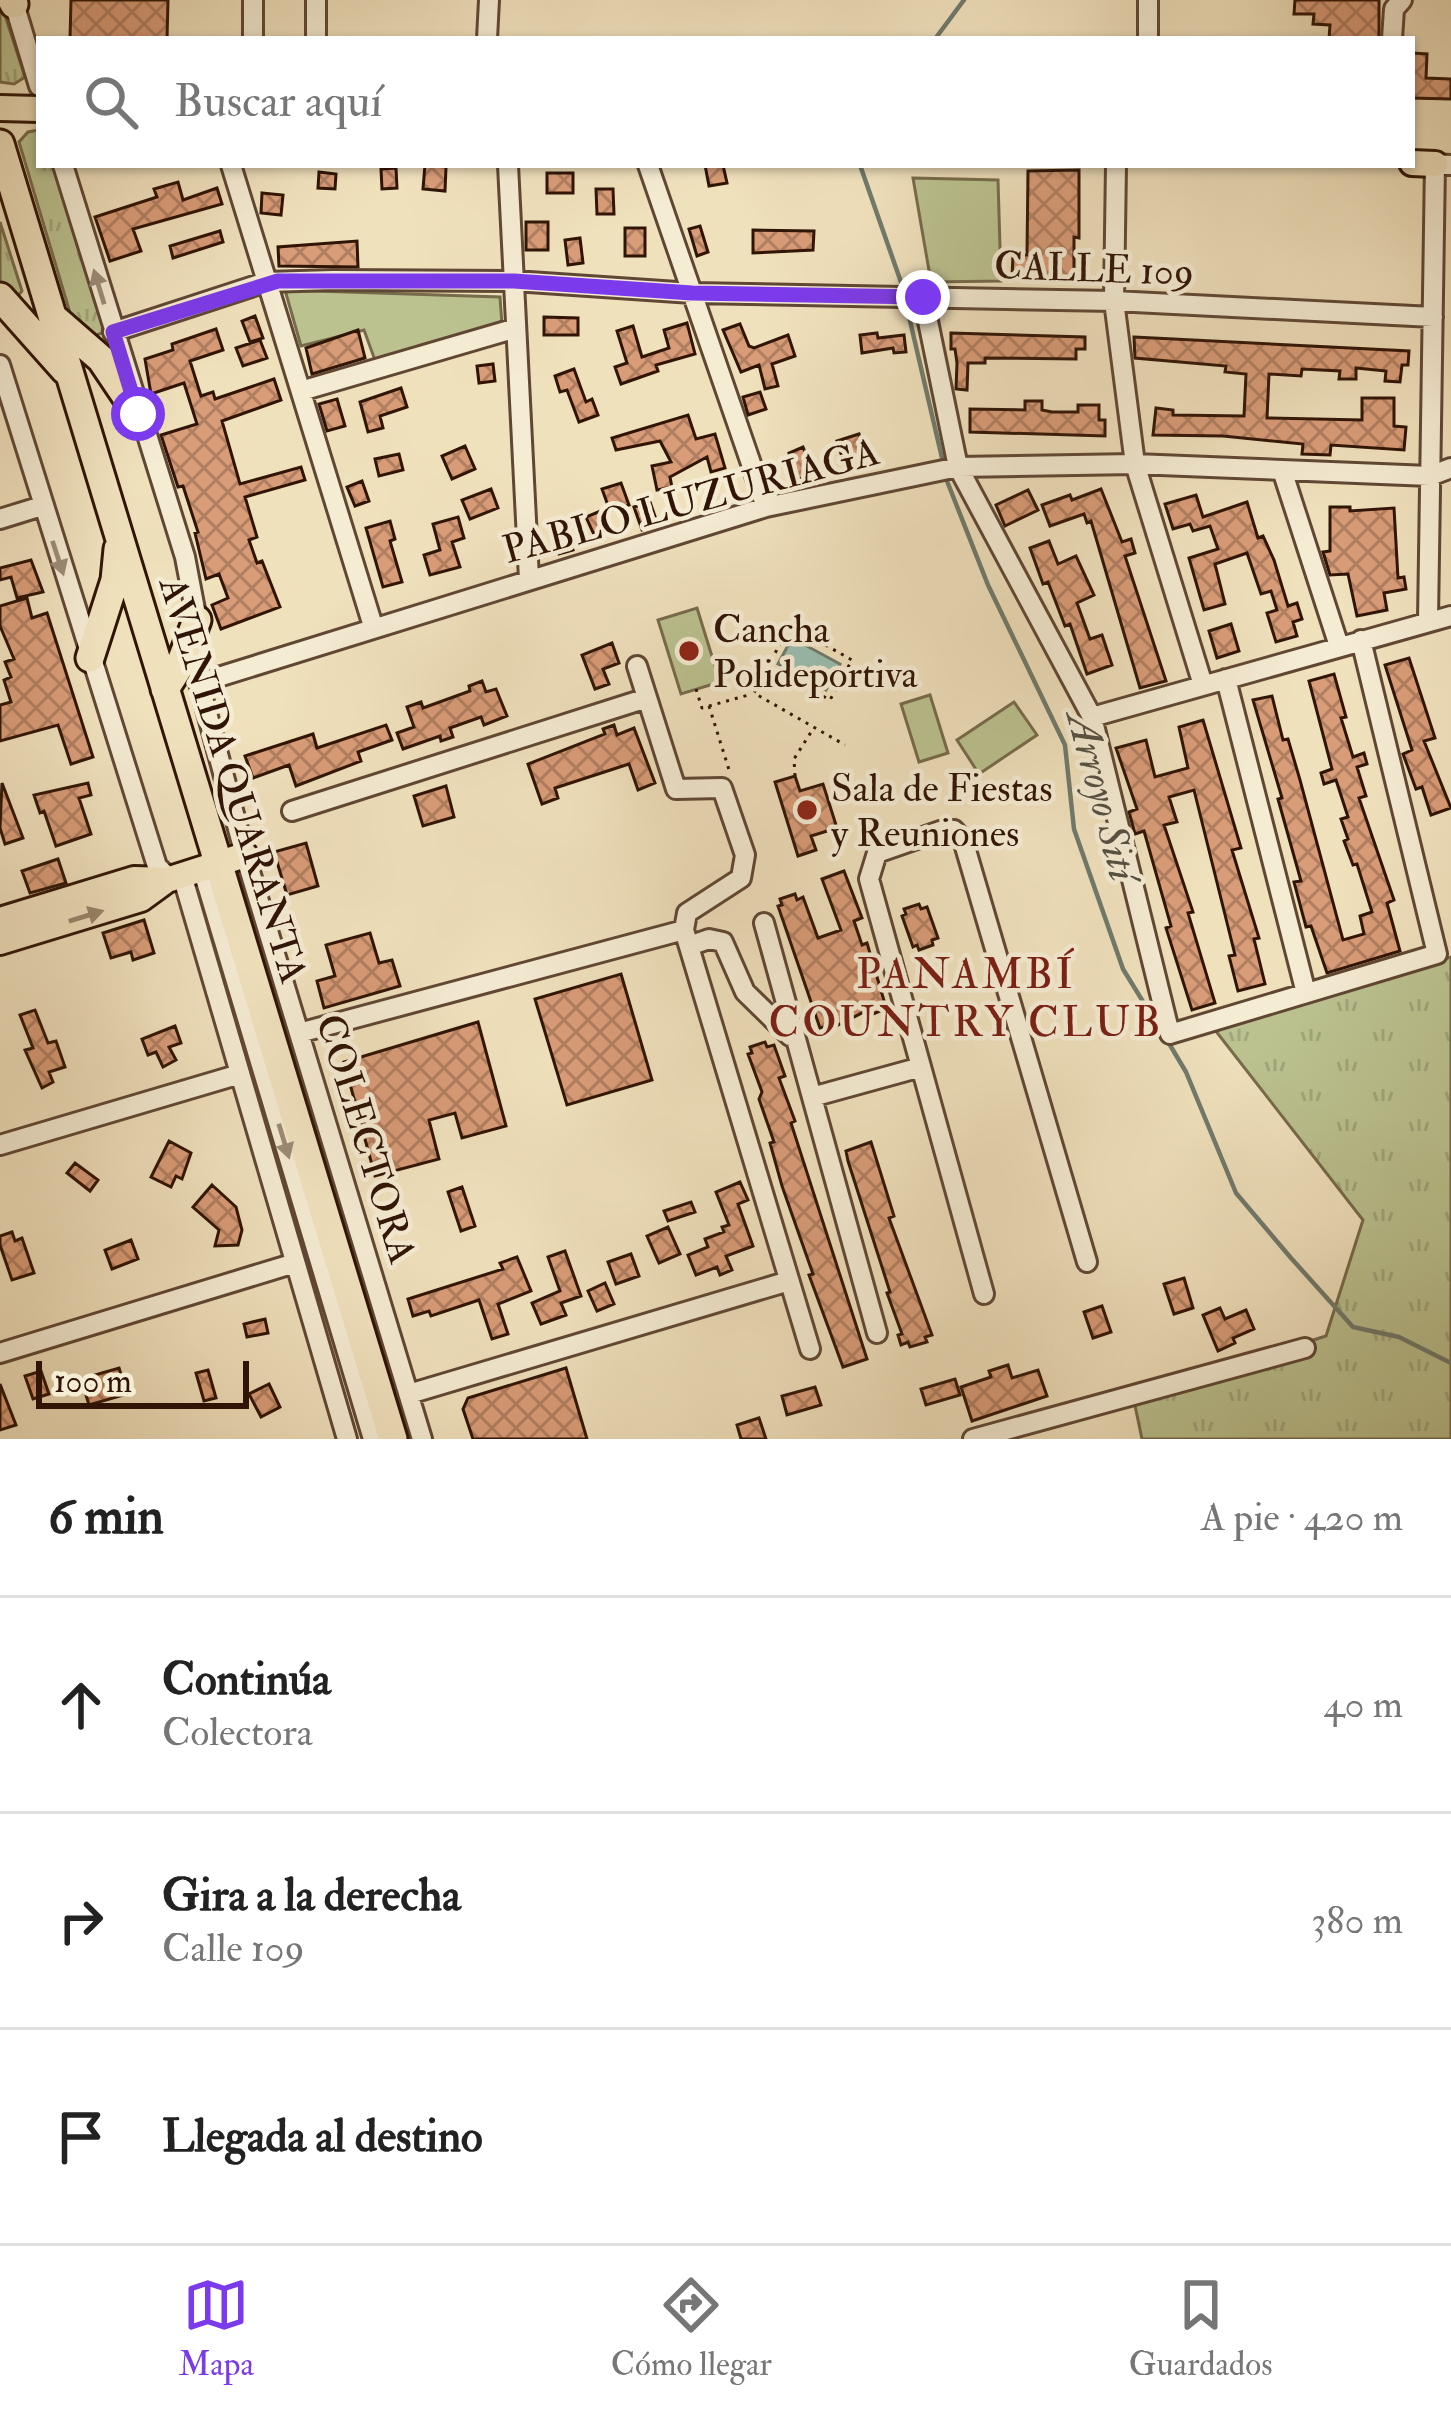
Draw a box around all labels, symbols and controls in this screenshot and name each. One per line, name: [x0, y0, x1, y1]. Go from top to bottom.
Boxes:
search box: [36, 36, 1415, 168]
icon: search: [78, 69, 144, 135]
text: Buscar aquí: [174, 74, 382, 130]
street label: CALLE 109: [993, 241, 1195, 297]
one-way arrow: [89, 268, 108, 305]
route end: [896, 270, 950, 324]
route start: [111, 387, 165, 441]
street label: PABLO LUZURIAGA: [497, 427, 885, 575]
one-way arrow: [50, 540, 68, 576]
street label: AVENIDA QUARANTA: [148, 570, 318, 989]
place label: Cancha Polideportiva: [713, 605, 919, 699]
marker: Cancha Polideportiva: [676, 638, 702, 664]
water label: Arroyo Sití: [1053, 702, 1151, 893]
place label: Sala de Fiestas y Reuniones: [831, 764, 1053, 858]
marker: Sala de Fiestas y Reuniones: [794, 797, 820, 823]
one-way arrow: [68, 906, 105, 924]
district label: PANAMBÍ COUNTRY CLUB: [769, 947, 1163, 1049]
street label: COLECTORA: [305, 1009, 427, 1270]
one-way arrow: [276, 1124, 294, 1160]
scale bar: [36, 1355, 249, 1408]
text: 100 m: [54, 1361, 132, 1402]
text: 6 min: [48, 1485, 164, 1549]
text: A pie · 420 m: [1201, 1493, 1403, 1542]
text: Continúa: [162, 1652, 331, 1708]
icon: ahead: [48, 1672, 114, 1738]
text: 40 m: [1324, 1680, 1403, 1729]
text: Colectora: [162, 1708, 313, 1757]
text: Gira a la derecha: [162, 1868, 461, 1924]
icon: right: [48, 1888, 114, 1954]
text: 380 m: [1311, 1896, 1403, 1945]
text: Calle 109: [162, 1924, 304, 1973]
icon: arrive: [48, 2104, 114, 2170]
text: Llegada al destino: [162, 2109, 483, 2165]
tab: Mapa: [178, 2272, 254, 2385]
tab: Cómo llegar: [611, 2272, 772, 2385]
tab: Guardados: [1129, 2272, 1273, 2385]

